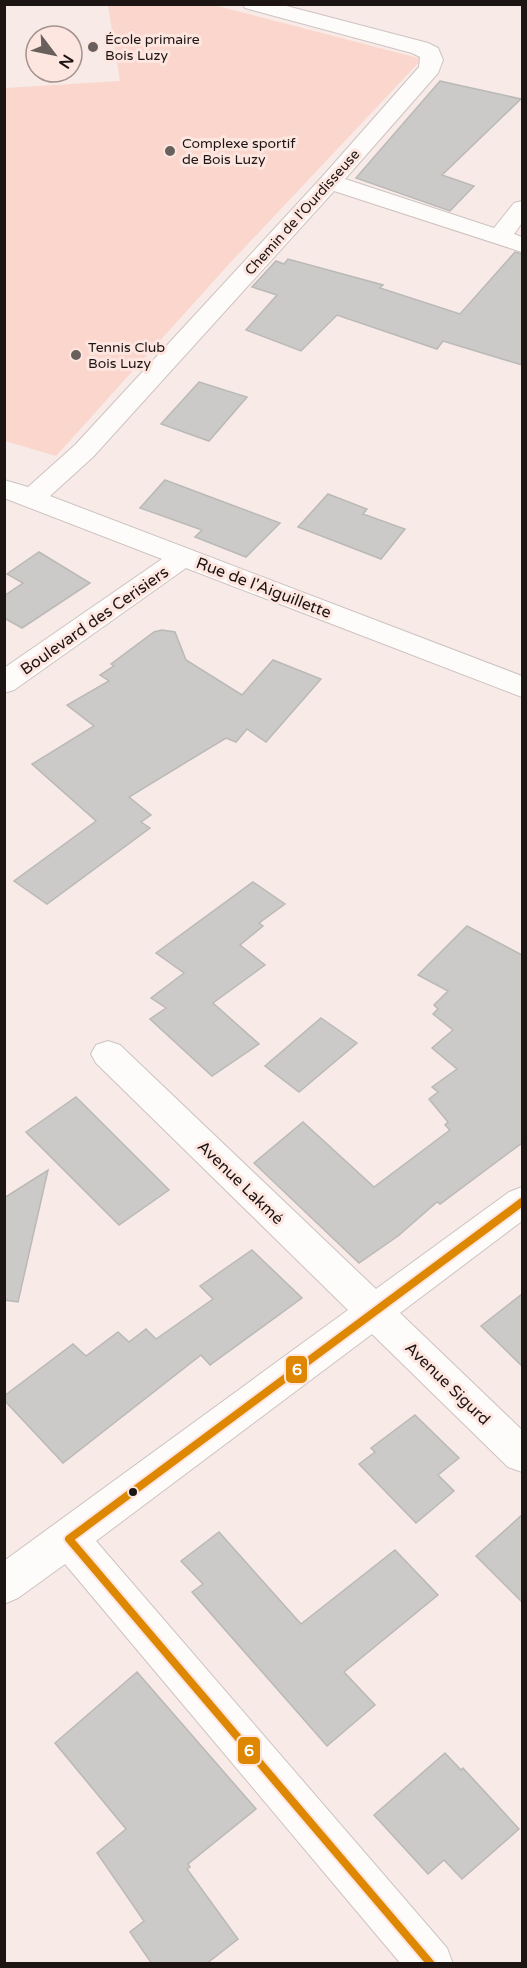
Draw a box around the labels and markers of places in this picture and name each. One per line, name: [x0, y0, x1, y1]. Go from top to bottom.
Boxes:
place label: École primaire Bois Luzy: [105, 31, 200, 64]
marker: École primaire Bois Luzy: [86, 40, 100, 54]
place label: Complexe sportif de Bois Luzy: [182, 135, 296, 168]
marker: Complexe sportif de Bois Luzy: [163, 144, 177, 158]
place label: Tennis Club Bois Luzy: [88, 339, 165, 372]
marker: Tennis Club Bois Luzy: [69, 348, 83, 362]
unlabelled marker: [127, 1486, 139, 1498]

